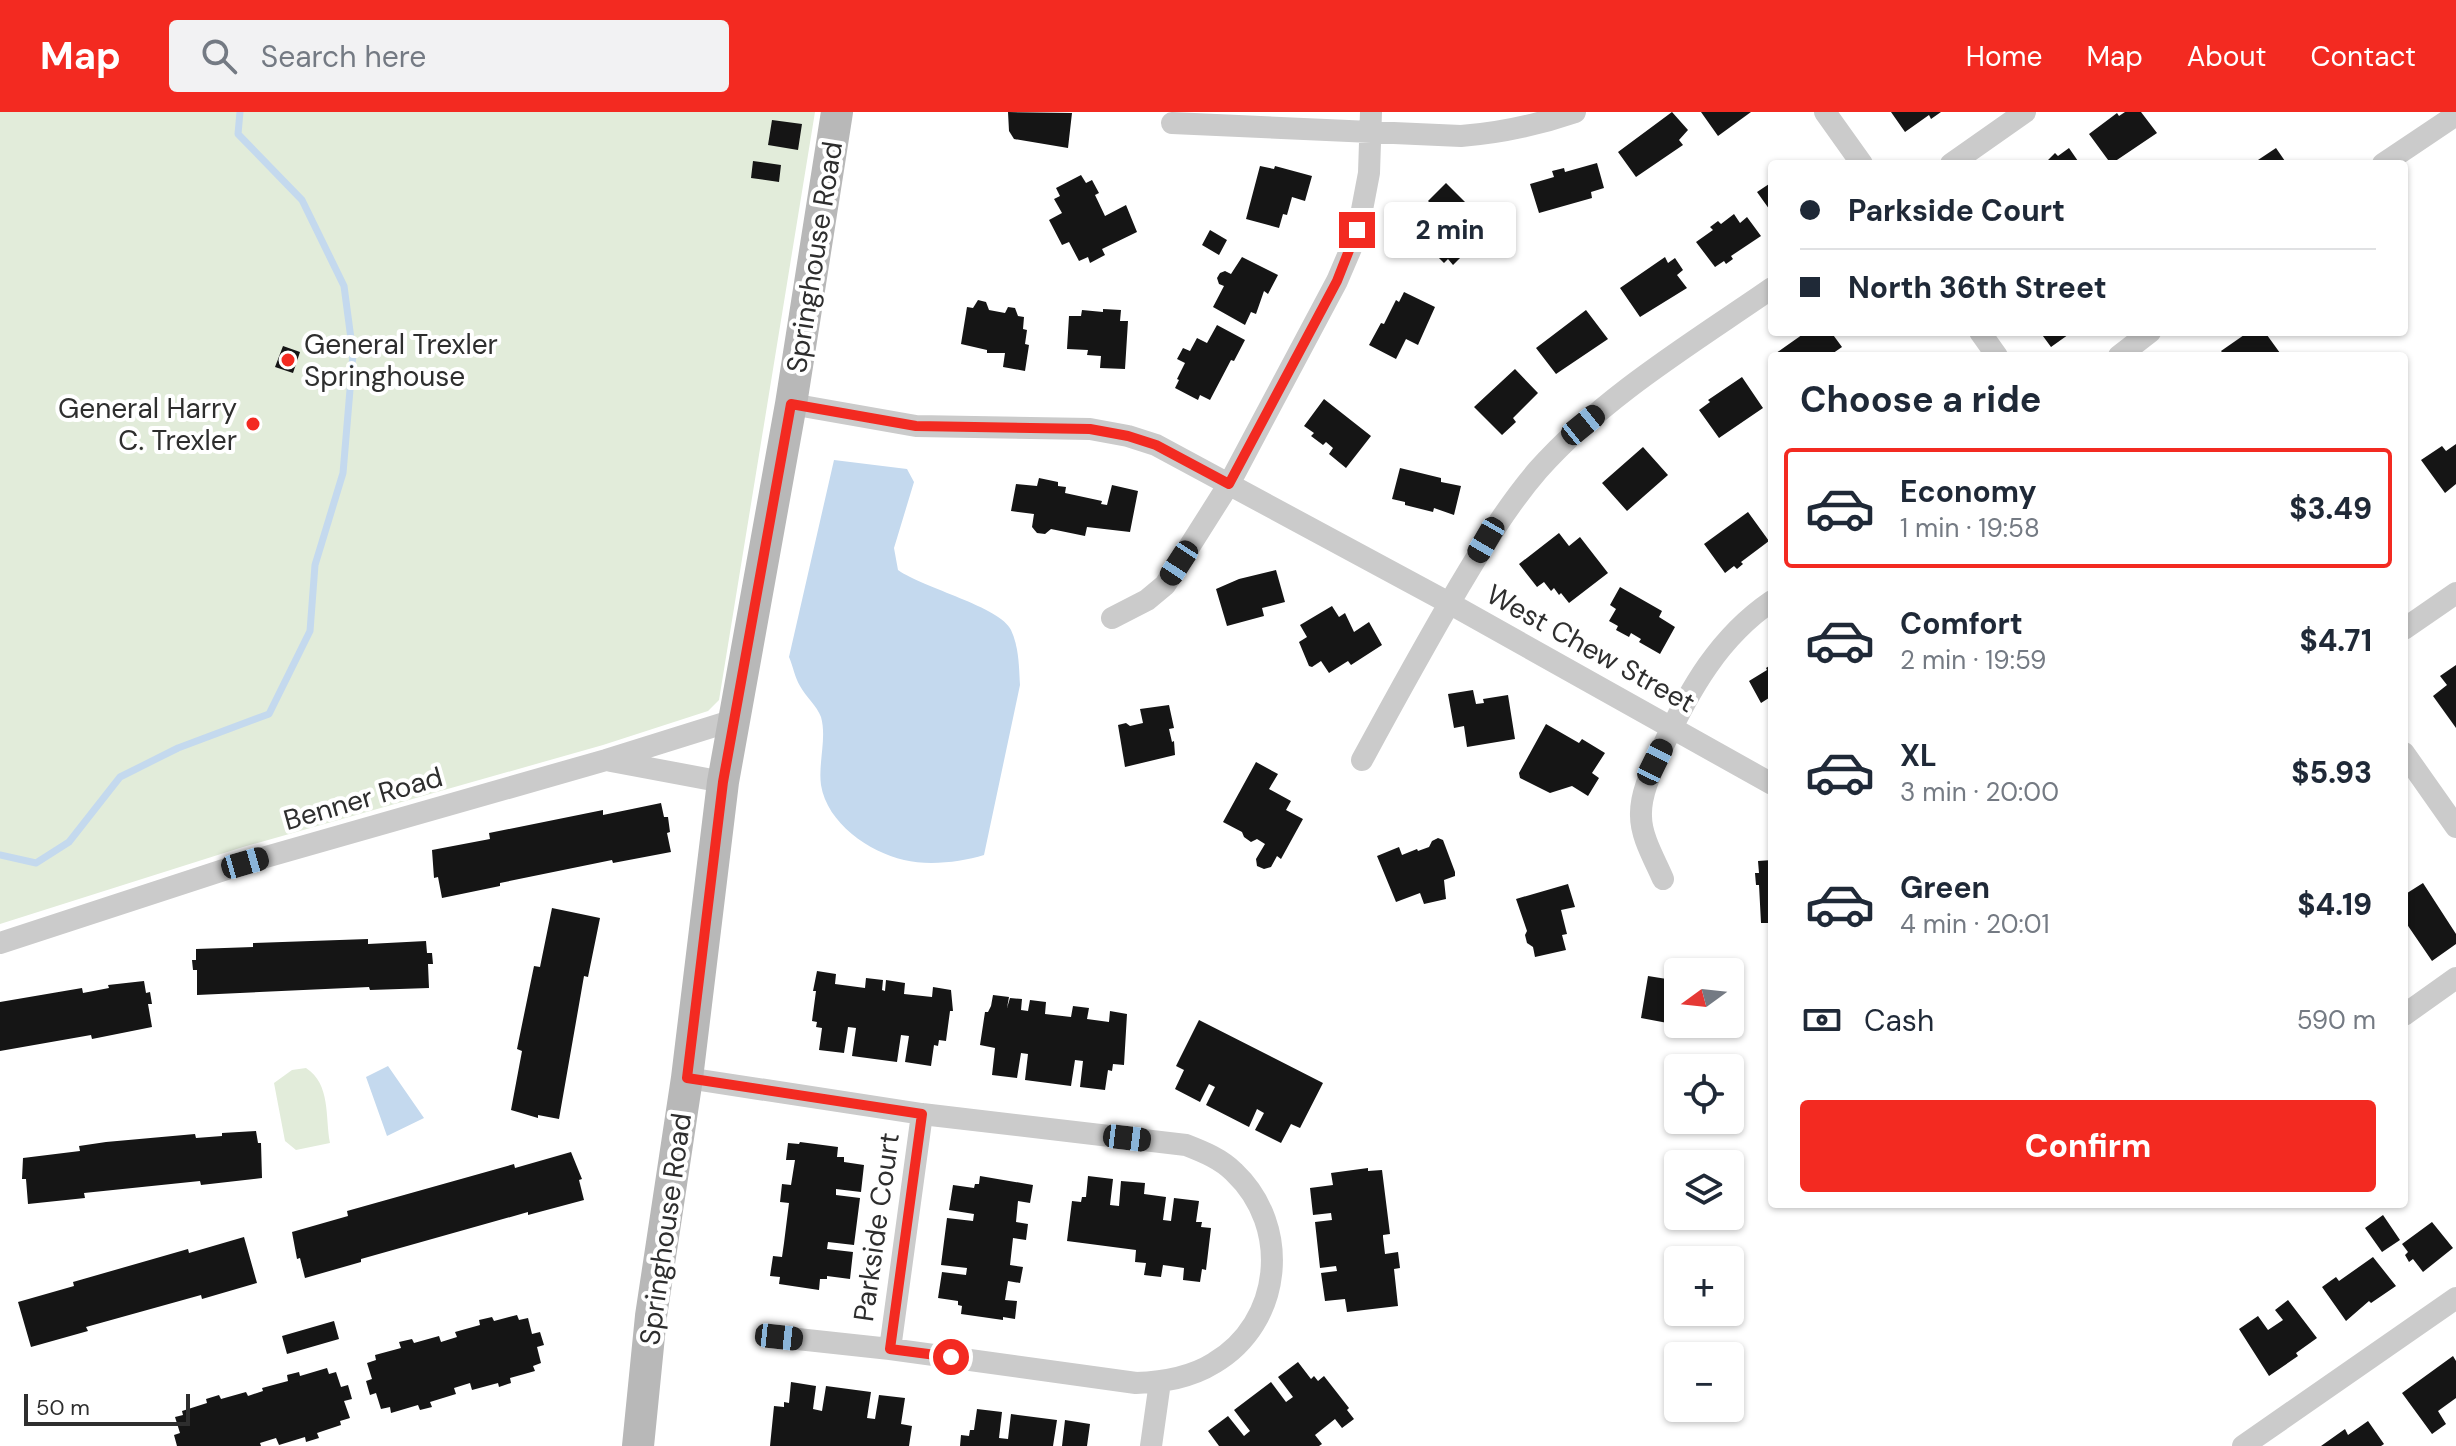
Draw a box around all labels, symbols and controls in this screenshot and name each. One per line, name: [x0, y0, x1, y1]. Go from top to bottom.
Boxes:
search box: [169, 20, 729, 92]
text: Map: [40, 31, 121, 81]
icon: search: [197, 34, 241, 78]
text: Search here: [261, 37, 426, 76]
text: Home: [1966, 38, 2042, 75]
text: Map: [2086, 38, 2143, 75]
text: About: [2187, 38, 2266, 75]
text: Contact: [2310, 38, 2416, 75]
street label: Springhouse Road: [778, 139, 851, 375]
text: Parkside Court: [1848, 191, 2065, 230]
callout: 2 min: [1385, 202, 1517, 258]
route end: [1339, 212, 1375, 248]
text: 2 min: [1415, 213, 1485, 247]
text: North 36th Street: [1848, 268, 2107, 307]
place label: General Trexler Springhouse: [304, 326, 498, 395]
marker: General Trexler Springhouse: [279, 351, 297, 369]
text: Choose a ride: [1800, 376, 2041, 423]
place label: General Harry C. Trexler: [58, 390, 237, 459]
car: [1557, 401, 1609, 449]
marker: General Harry C. Trexler: [244, 415, 262, 433]
icon: car: [1804, 472, 1876, 544]
text: Economy: [1900, 472, 2037, 511]
text: $3.49: [2289, 489, 2372, 528]
text: 1 min · 19:58: [1900, 511, 2040, 545]
car: [1464, 513, 1508, 567]
car: [1156, 536, 1202, 590]
street label: West Chew Street: [1480, 576, 1702, 721]
icon: car: [1804, 604, 1876, 676]
text: Comfort: [1900, 604, 2023, 643]
text: $4.71: [2300, 621, 2372, 660]
text: 2 min · 19:59: [1900, 643, 2046, 677]
car: [1634, 735, 1676, 789]
icon: car: [1804, 736, 1876, 808]
text: XL: [1900, 736, 1937, 775]
text: $5.93: [2291, 753, 2372, 792]
street label: Benner Road: [279, 758, 447, 839]
text: 3 min · 20:00: [1900, 775, 2059, 809]
car: [219, 845, 271, 881]
icon: car: [1804, 868, 1876, 940]
text: Green: [1900, 868, 1990, 907]
text: $4.19: [2297, 885, 2372, 924]
text: 4 min · 20:01: [1900, 907, 2050, 941]
north arrow: [1664, 958, 1744, 1038]
map controls: [1664, 958, 1744, 1422]
icon: cash: [1800, 998, 1844, 1042]
text: Cash: [1864, 1001, 1934, 1040]
text: 590 m: [2297, 1003, 2376, 1037]
button: locate: [1664, 1054, 1744, 1134]
button: Confirm: [1800, 1100, 2376, 1192]
street label: Springhouse Road: [631, 1111, 700, 1347]
car: [1102, 1123, 1152, 1153]
street label: Parkside Court: [845, 1130, 908, 1324]
button: layers: [1664, 1150, 1744, 1230]
button: +: [1664, 1246, 1744, 1326]
car: [754, 1323, 804, 1351]
route start: [933, 1339, 969, 1375]
button: −: [1664, 1342, 1744, 1422]
scale bar: [24, 1390, 190, 1426]
text: 50 m: [36, 1393, 90, 1422]

